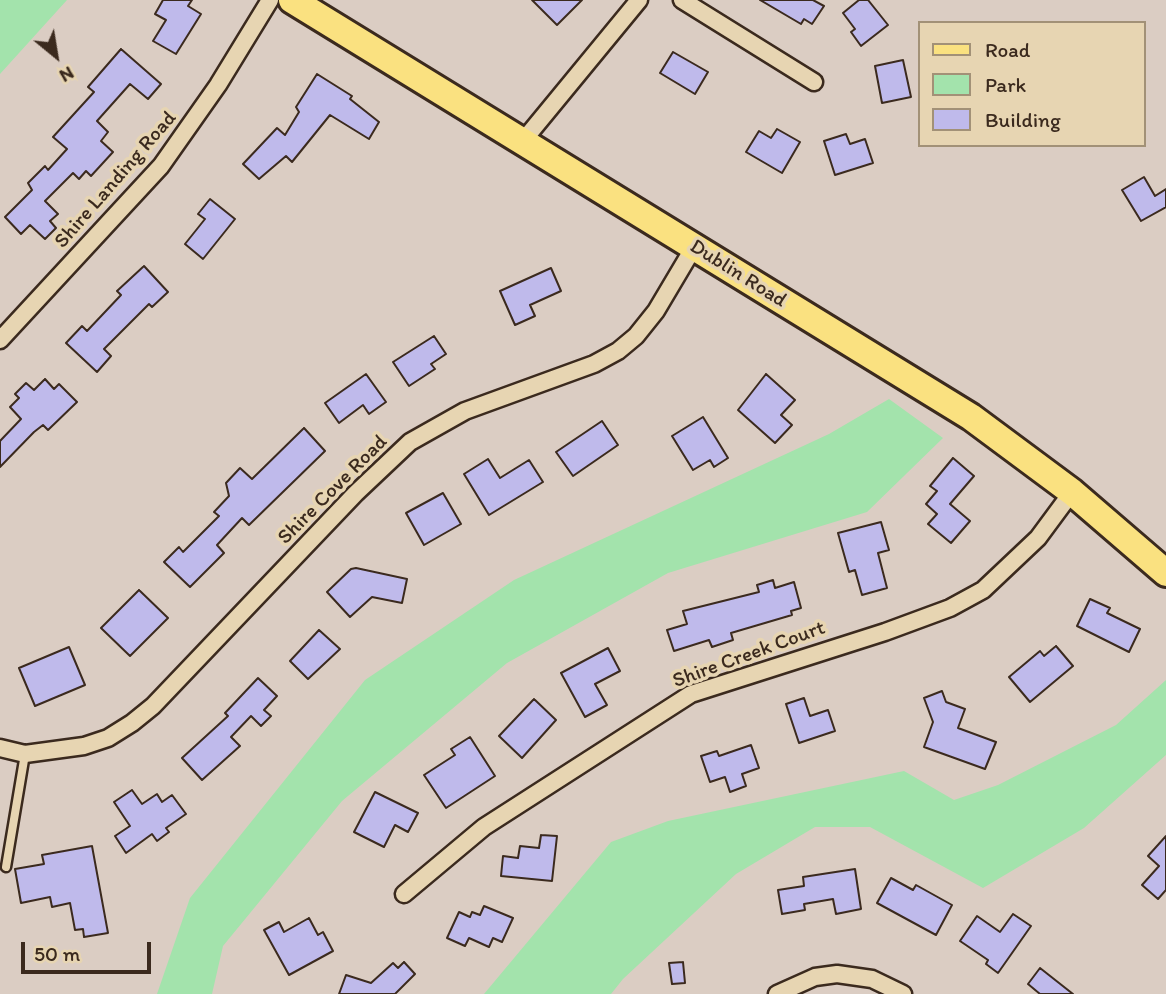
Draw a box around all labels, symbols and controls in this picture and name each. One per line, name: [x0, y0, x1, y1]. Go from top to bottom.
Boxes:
north arrow: [21, 21, 91, 91]
legend: [918, 21, 1145, 147]
text: Road: [985, 37, 1030, 62]
text: N: [55, 61, 78, 88]
text: Park: [985, 72, 1026, 97]
street label: Shire Landing Road: [49, 106, 183, 254]
text: Building: [985, 107, 1061, 132]
street label: Dublin Road: [685, 234, 791, 314]
street label: Shire Cove Road: [273, 430, 393, 550]
street label: Shire Creek Court: [669, 616, 829, 694]
scale bar: [24, 928, 154, 972]
text: 50 m: [34, 941, 80, 966]

